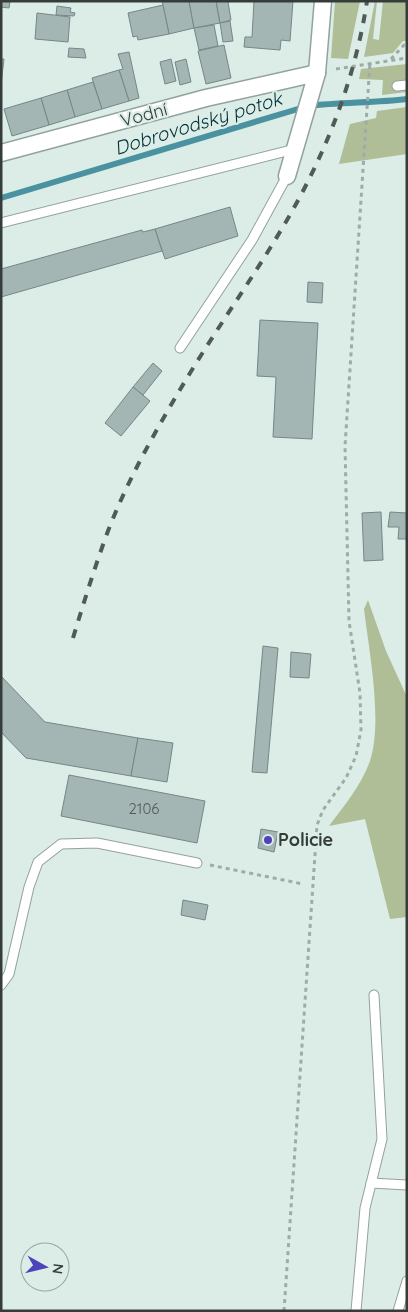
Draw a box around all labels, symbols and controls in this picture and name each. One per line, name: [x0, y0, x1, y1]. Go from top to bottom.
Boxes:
water label: Dobrovodský potok: [111, 86, 286, 160]
street label: Vodní: [118, 97, 170, 132]
house number: 2106: [129, 799, 159, 818]
place label: Policie: [278, 828, 333, 851]
marker: Policie: [262, 834, 274, 846]
north arrow: [20, 1242, 70, 1292]
text: N: [48, 1262, 68, 1275]

